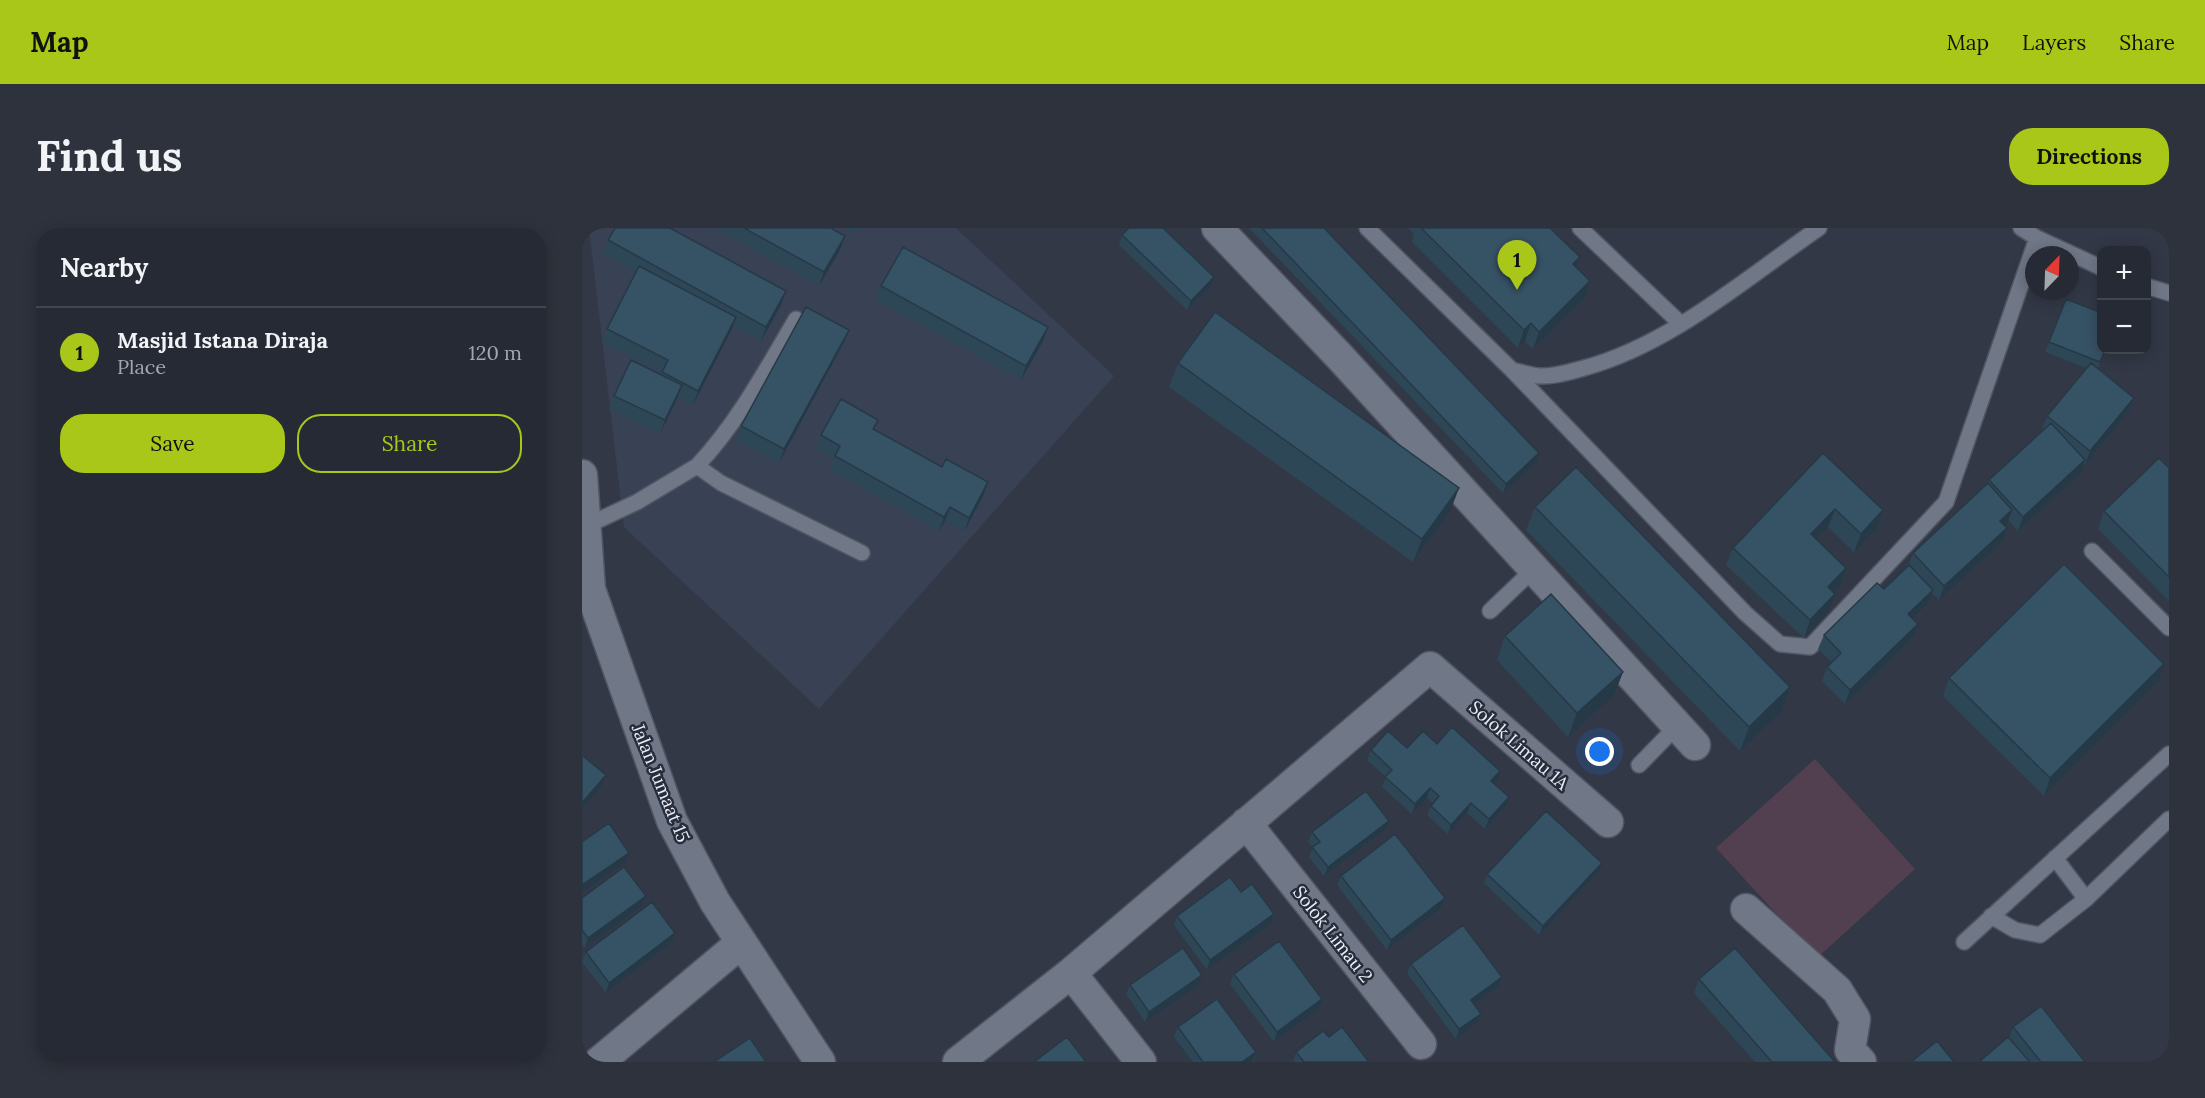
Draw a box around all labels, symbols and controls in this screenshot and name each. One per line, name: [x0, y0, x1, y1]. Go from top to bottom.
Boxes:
text: Map: [30, 24, 89, 60]
text: Map: [1946, 29, 1989, 56]
text: Layers: [2022, 29, 2086, 56]
text: Share: [2119, 29, 2175, 56]
button: Directions: [2009, 128, 2169, 185]
text: Find us: [36, 129, 182, 183]
pin: 1: [1498, 241, 1536, 290]
north arrow: [2025, 246, 2079, 300]
map controls: [2097, 246, 2151, 354]
button: +: [2097, 246, 2151, 300]
text: Nearby: [60, 251, 148, 284]
button: −: [2097, 300, 2151, 354]
text: Masjid Istana Diraja: [117, 326, 328, 354]
text: 1: [75, 340, 84, 365]
text: 120 m: [468, 340, 522, 365]
text: Place: [117, 354, 166, 379]
button: Save: [60, 414, 285, 473]
button: Share: [297, 414, 522, 473]
street label: Solok Limau 1A: [1464, 695, 1574, 795]
street label: Jalan Jumaat 15: [626, 720, 695, 846]
your location: [1585, 737, 1614, 766]
street label: Solok Limau 2: [1288, 881, 1378, 987]

